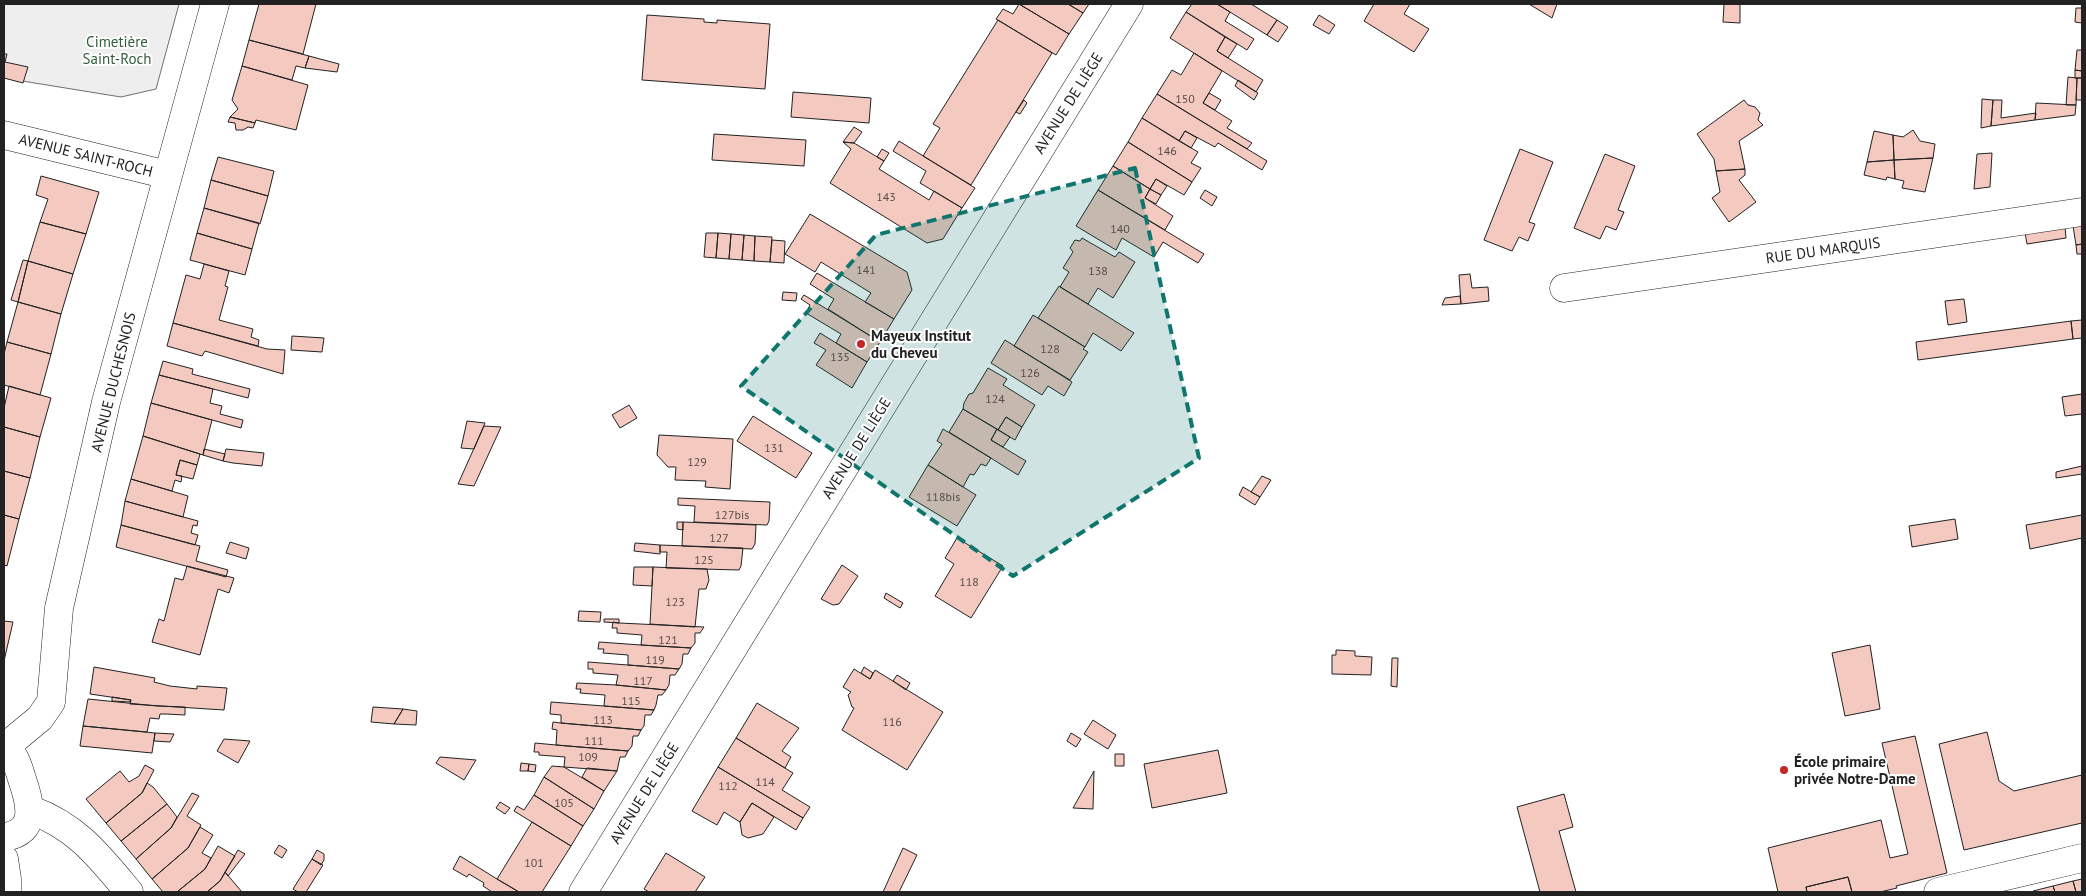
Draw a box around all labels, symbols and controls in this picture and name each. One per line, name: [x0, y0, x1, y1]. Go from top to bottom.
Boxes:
park label: Cimetière Saint-Roch: [83, 32, 151, 68]
street label: AVENUE DE LIÈGE: [1029, 49, 1107, 157]
house number: 150: [1175, 91, 1195, 106]
street label: AVENUE SAINT-ROCH: [17, 129, 155, 181]
house number: 146: [1157, 143, 1177, 158]
house number: 143: [876, 189, 896, 204]
house number: 140: [1110, 221, 1130, 236]
street label: RUE DU MARQUIS: [1764, 233, 1882, 267]
house number: 141: [856, 262, 876, 277]
house number: 138: [1088, 263, 1108, 278]
street label: AVENUE DUCHESNOIS: [86, 310, 140, 454]
place label: Mayeux Institut du Cheveu: [871, 326, 972, 362]
marker: Mayeux Institut du Cheveu: [855, 338, 867, 350]
house number: 128: [1040, 341, 1060, 356]
house number: 135: [830, 349, 850, 364]
house number: 126: [1020, 365, 1040, 380]
house number: 124: [985, 391, 1005, 406]
street label: AVENUE DE LIÈGE: [817, 394, 895, 502]
house number: 131: [764, 440, 784, 455]
house number: 129: [687, 454, 707, 469]
house number: 118bis: [926, 489, 960, 504]
house number: 127bis: [715, 507, 749, 522]
house number: 127: [709, 530, 729, 545]
house number: 125: [694, 552, 714, 567]
house number: 118: [959, 574, 979, 589]
house number: 123: [665, 594, 685, 609]
house number: 121: [658, 632, 678, 647]
house number: 119: [645, 652, 665, 667]
house number: 117: [633, 673, 653, 688]
house number: 115: [621, 693, 641, 708]
house number: 113: [593, 712, 613, 727]
house number: 116: [882, 714, 902, 729]
house number: 111: [584, 733, 604, 748]
street label: AVENUE DE LIÈGE: [605, 739, 683, 847]
house number: 109: [578, 749, 598, 764]
place label: École primaire privée Notre-Dame: [1794, 752, 1916, 788]
marker: École primaire privée Notre-Dame: [1778, 764, 1790, 776]
house number: 114: [755, 774, 775, 789]
house number: 112: [718, 778, 738, 793]
house number: 105: [554, 795, 574, 810]
house number: 101: [524, 855, 544, 870]

